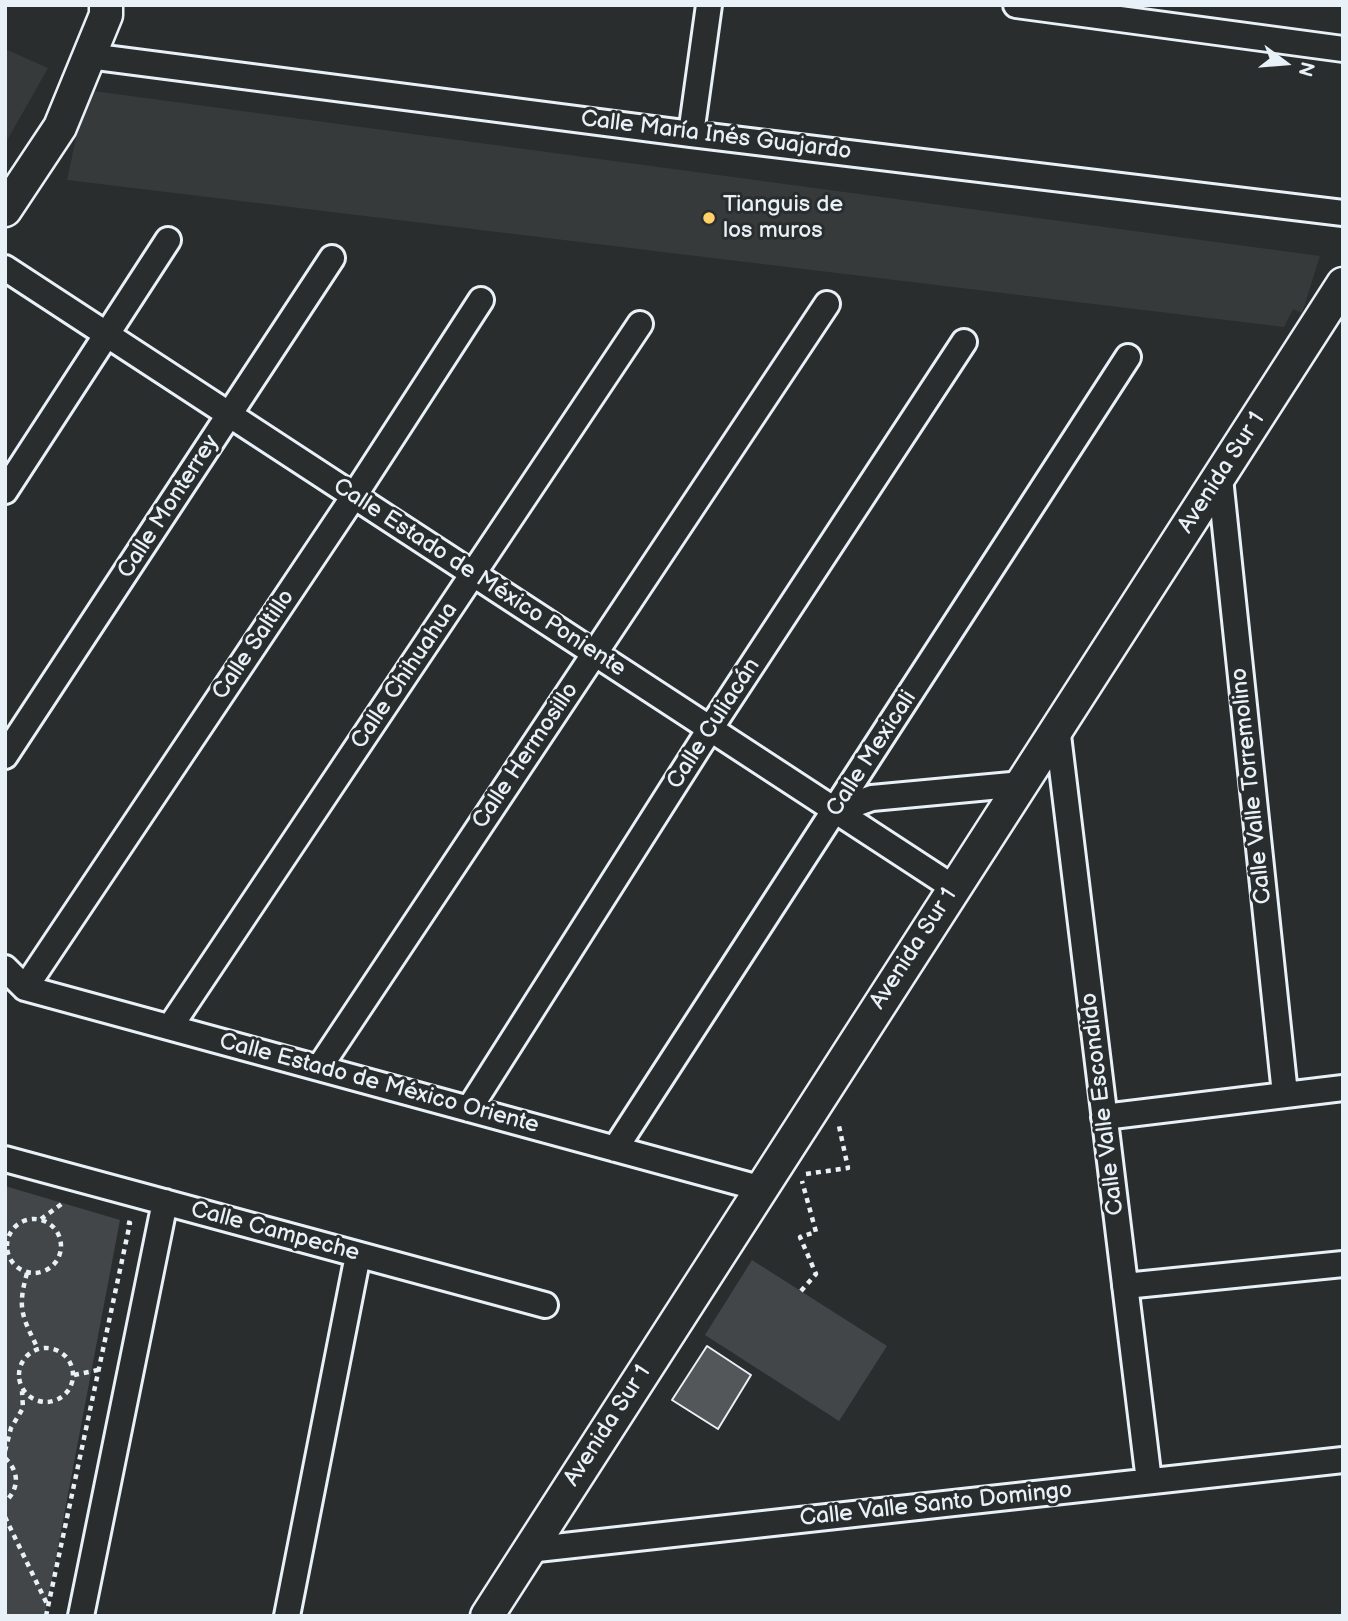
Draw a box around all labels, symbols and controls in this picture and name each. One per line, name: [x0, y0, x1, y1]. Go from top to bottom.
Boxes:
north arrow: [1250, 28, 1320, 98]
text: N: [1293, 59, 1319, 79]
street label: Calle María Inés Guajardo: [579, 106, 853, 166]
place label: Tianguis de los muros: [723, 191, 843, 245]
marker: Tianguis de los muros: [701, 210, 717, 226]
street label: Avenida Sur 1: [1173, 407, 1271, 539]
street label: Calle Monterrey: [112, 430, 226, 584]
street label: Calle Estado de México Poniente: [327, 473, 631, 683]
street label: Calle Saltillo: [207, 585, 301, 705]
street label: Calle Chihuahua: [346, 598, 464, 754]
street label: Calle Culiacán: [662, 653, 766, 795]
street label: Calle Valle Torremolino: [1226, 666, 1278, 906]
street label: Calle Hermosillo: [467, 678, 585, 834]
street label: Calle Mexicali: [821, 686, 923, 822]
street label: Avenida Sur 1: [865, 883, 963, 1015]
street label: Calle Valle Escondido: [1076, 991, 1130, 1217]
street label: Calle Estado de México Oriente: [216, 1028, 542, 1140]
street label: Calle Campeche: [188, 1196, 362, 1268]
street label: Avenida Sur 1: [559, 1360, 657, 1492]
street label: Calle Valle Santo Domingo: [799, 1477, 1073, 1533]

